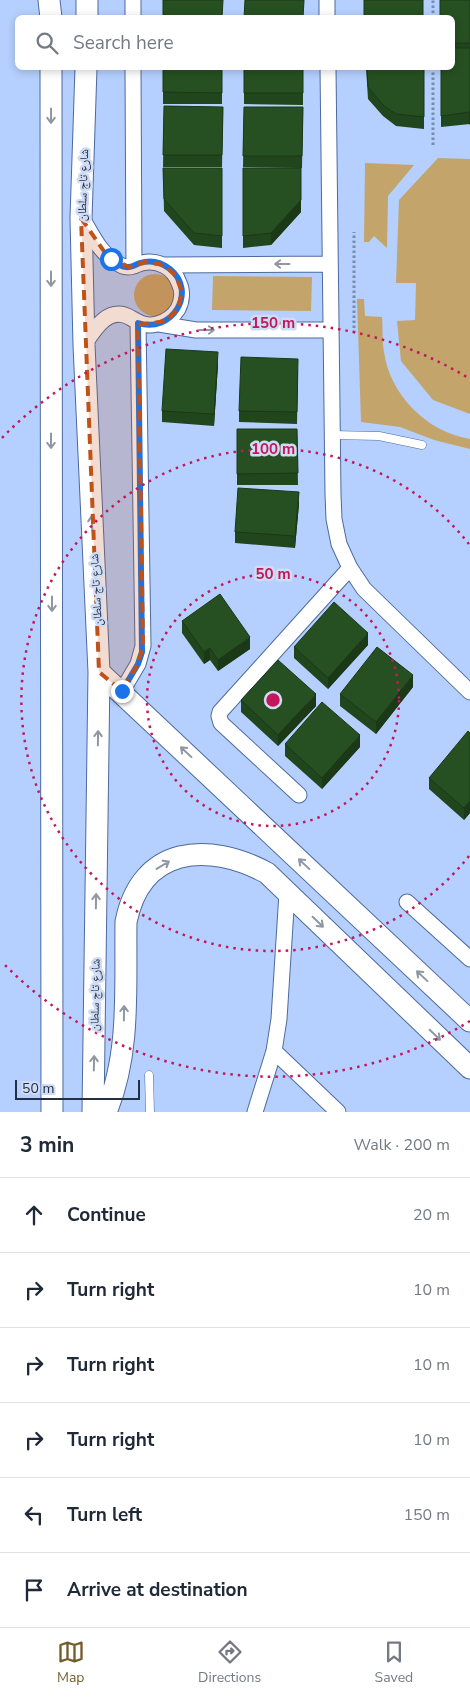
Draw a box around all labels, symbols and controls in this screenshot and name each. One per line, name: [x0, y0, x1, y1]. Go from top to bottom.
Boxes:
search box: [15, 15, 455, 70]
icon: search: [33, 29, 61, 57]
text: Search here: [73, 30, 174, 56]
one-way arrow: [46, 108, 56, 124]
street label: شارع تاج سلطان: [74, 149, 92, 221]
route start: [100, 248, 123, 271]
one-way arrow: [274, 259, 290, 269]
one-way arrow: [46, 270, 56, 286]
text: 150 m: [251, 313, 295, 333]
one-way arrow: [199, 325, 215, 335]
one-way arrow: [46, 432, 56, 449]
text: 100 m: [251, 439, 295, 459]
one-way arrow: [88, 516, 97, 532]
street label: شارع تاج سلطان: [86, 553, 106, 626]
text: 50 m: [255, 564, 291, 584]
one-way arrow: [47, 595, 57, 611]
route end: [111, 680, 134, 703]
centre of rings: [264, 691, 282, 709]
one-way arrow: [94, 731, 103, 747]
one-way arrow: [180, 746, 192, 758]
one-way arrow: [298, 858, 310, 870]
one-way arrow: [156, 859, 170, 869]
one-way arrow: [91, 893, 101, 910]
one-way arrow: [311, 916, 324, 928]
street label: شارع تاج سلطان: [86, 959, 104, 1031]
one-way arrow: [416, 970, 428, 982]
one-way arrow: [119, 1006, 129, 1022]
one-way arrow: [429, 1028, 441, 1041]
one-way arrow: [89, 1056, 99, 1072]
scale bar: [15, 1077, 140, 1100]
text: 50 m: [22, 1079, 54, 1098]
text: 3 min: [20, 1131, 74, 1159]
text: Walk · 200 m: [354, 1134, 450, 1156]
icon: ahead: [20, 1201, 48, 1229]
text: Continue: [67, 1202, 146, 1228]
text: 20 m: [413, 1204, 450, 1226]
icon: right: [20, 1276, 48, 1304]
text: Turn right: [67, 1277, 154, 1303]
text: 10 m: [413, 1279, 450, 1301]
icon: right: [20, 1351, 48, 1379]
text: Turn right: [67, 1352, 154, 1378]
text: 10 m: [413, 1354, 450, 1376]
icon: right: [20, 1426, 48, 1454]
text: Turn right: [67, 1427, 154, 1453]
text: 10 m: [413, 1429, 450, 1451]
icon: left: [20, 1501, 48, 1529]
text: Turn left: [67, 1502, 142, 1528]
text: 150 m: [403, 1504, 450, 1526]
icon: arrive: [20, 1576, 48, 1604]
text: Arrive at destination: [67, 1577, 248, 1603]
tab: Map: [57, 1638, 85, 1687]
tab: Directions: [198, 1638, 261, 1687]
tab: Saved: [375, 1638, 413, 1687]

